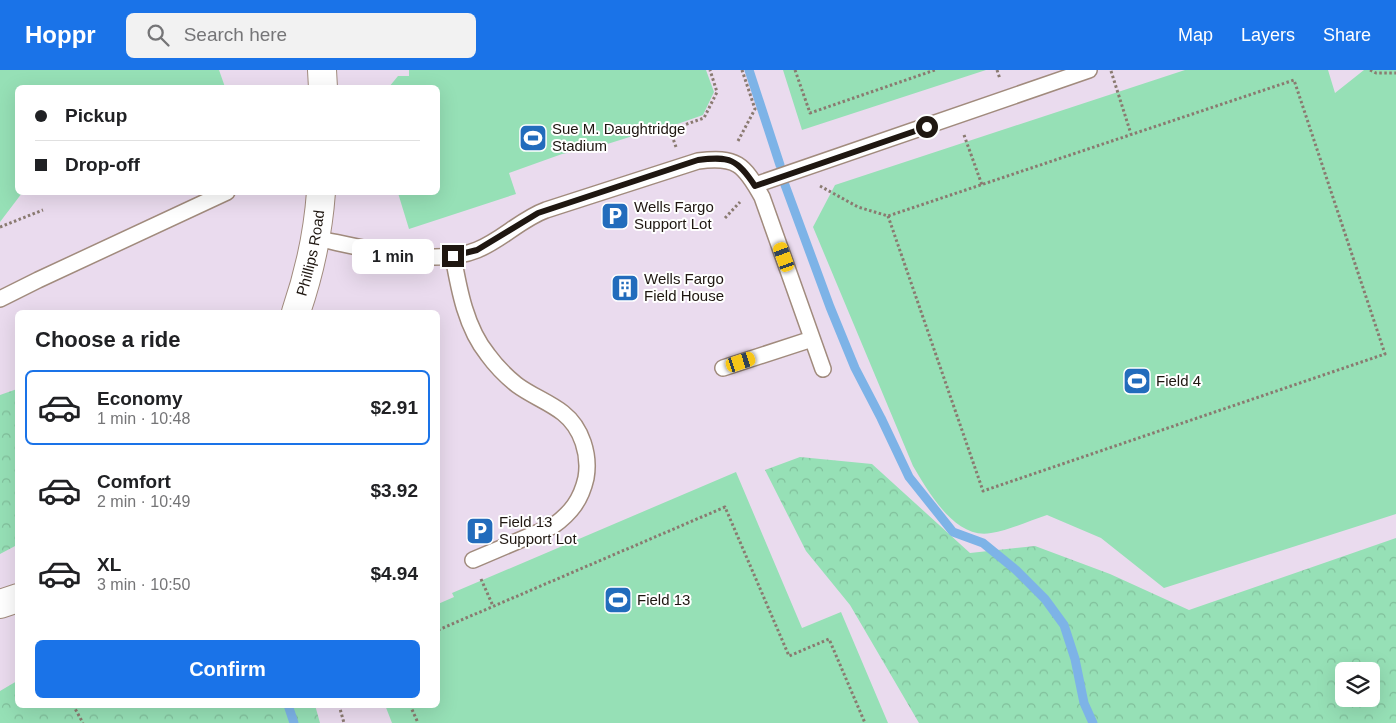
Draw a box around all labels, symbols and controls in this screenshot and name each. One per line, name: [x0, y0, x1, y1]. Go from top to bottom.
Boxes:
search box: [126, 13, 476, 58]
text: Hoppr: [25, 21, 96, 48]
icon: search: [144, 21, 172, 49]
text: Search here: [184, 24, 287, 45]
text: Map: [1178, 25, 1213, 45]
text: Layers: [1241, 25, 1295, 45]
text: Share: [1323, 25, 1371, 45]
text: Pickup: [65, 105, 127, 126]
route start: [916, 116, 938, 138]
place label: Sue M. Daughtridge Stadium: [552, 120, 685, 154]
sports icon: Sue M. Daughtridge Stadium: [518, 123, 548, 153]
text: Drop-off: [65, 154, 140, 175]
place label: Wells Fargo Support Lot: [634, 198, 714, 232]
parking icon: Wells Fargo Support Lot: [600, 201, 630, 231]
street label: Phillips Road: [293, 209, 327, 298]
callout: 1 min: [353, 238, 436, 274]
car: [771, 240, 796, 274]
route end: [442, 245, 464, 267]
text: 1 min: [372, 248, 414, 265]
place label: Wells Fargo Field House: [644, 270, 724, 304]
building icon: Wells Fargo Field House: [610, 273, 640, 303]
text: Choose a ride: [35, 327, 180, 352]
car: [724, 350, 757, 374]
sports icon: Field 4: [1122, 366, 1152, 396]
place label: Field 4: [1156, 372, 1201, 389]
icon: car: [37, 385, 82, 430]
text: Economy: [97, 388, 183, 409]
text: $2.91: [370, 397, 418, 418]
text: 1 min · 10:48: [97, 410, 190, 427]
icon: car: [37, 468, 82, 513]
text: Comfort: [97, 471, 171, 492]
text: $3.92: [370, 480, 418, 501]
text: 2 min · 10:49: [97, 493, 190, 510]
place label: Field 13 Support Lot: [499, 513, 577, 547]
parking icon: Field 13 Support Lot: [465, 516, 495, 546]
icon: car: [37, 551, 82, 596]
text: XL: [97, 554, 121, 575]
text: $4.94: [370, 563, 418, 584]
text: 3 min · 10:50: [97, 576, 190, 593]
sports icon: Field 13: [603, 585, 633, 615]
place label: Field 13: [637, 591, 690, 608]
button: Confirm: [35, 640, 420, 698]
map controls: [1335, 662, 1380, 707]
button: layers: [1335, 662, 1380, 707]

